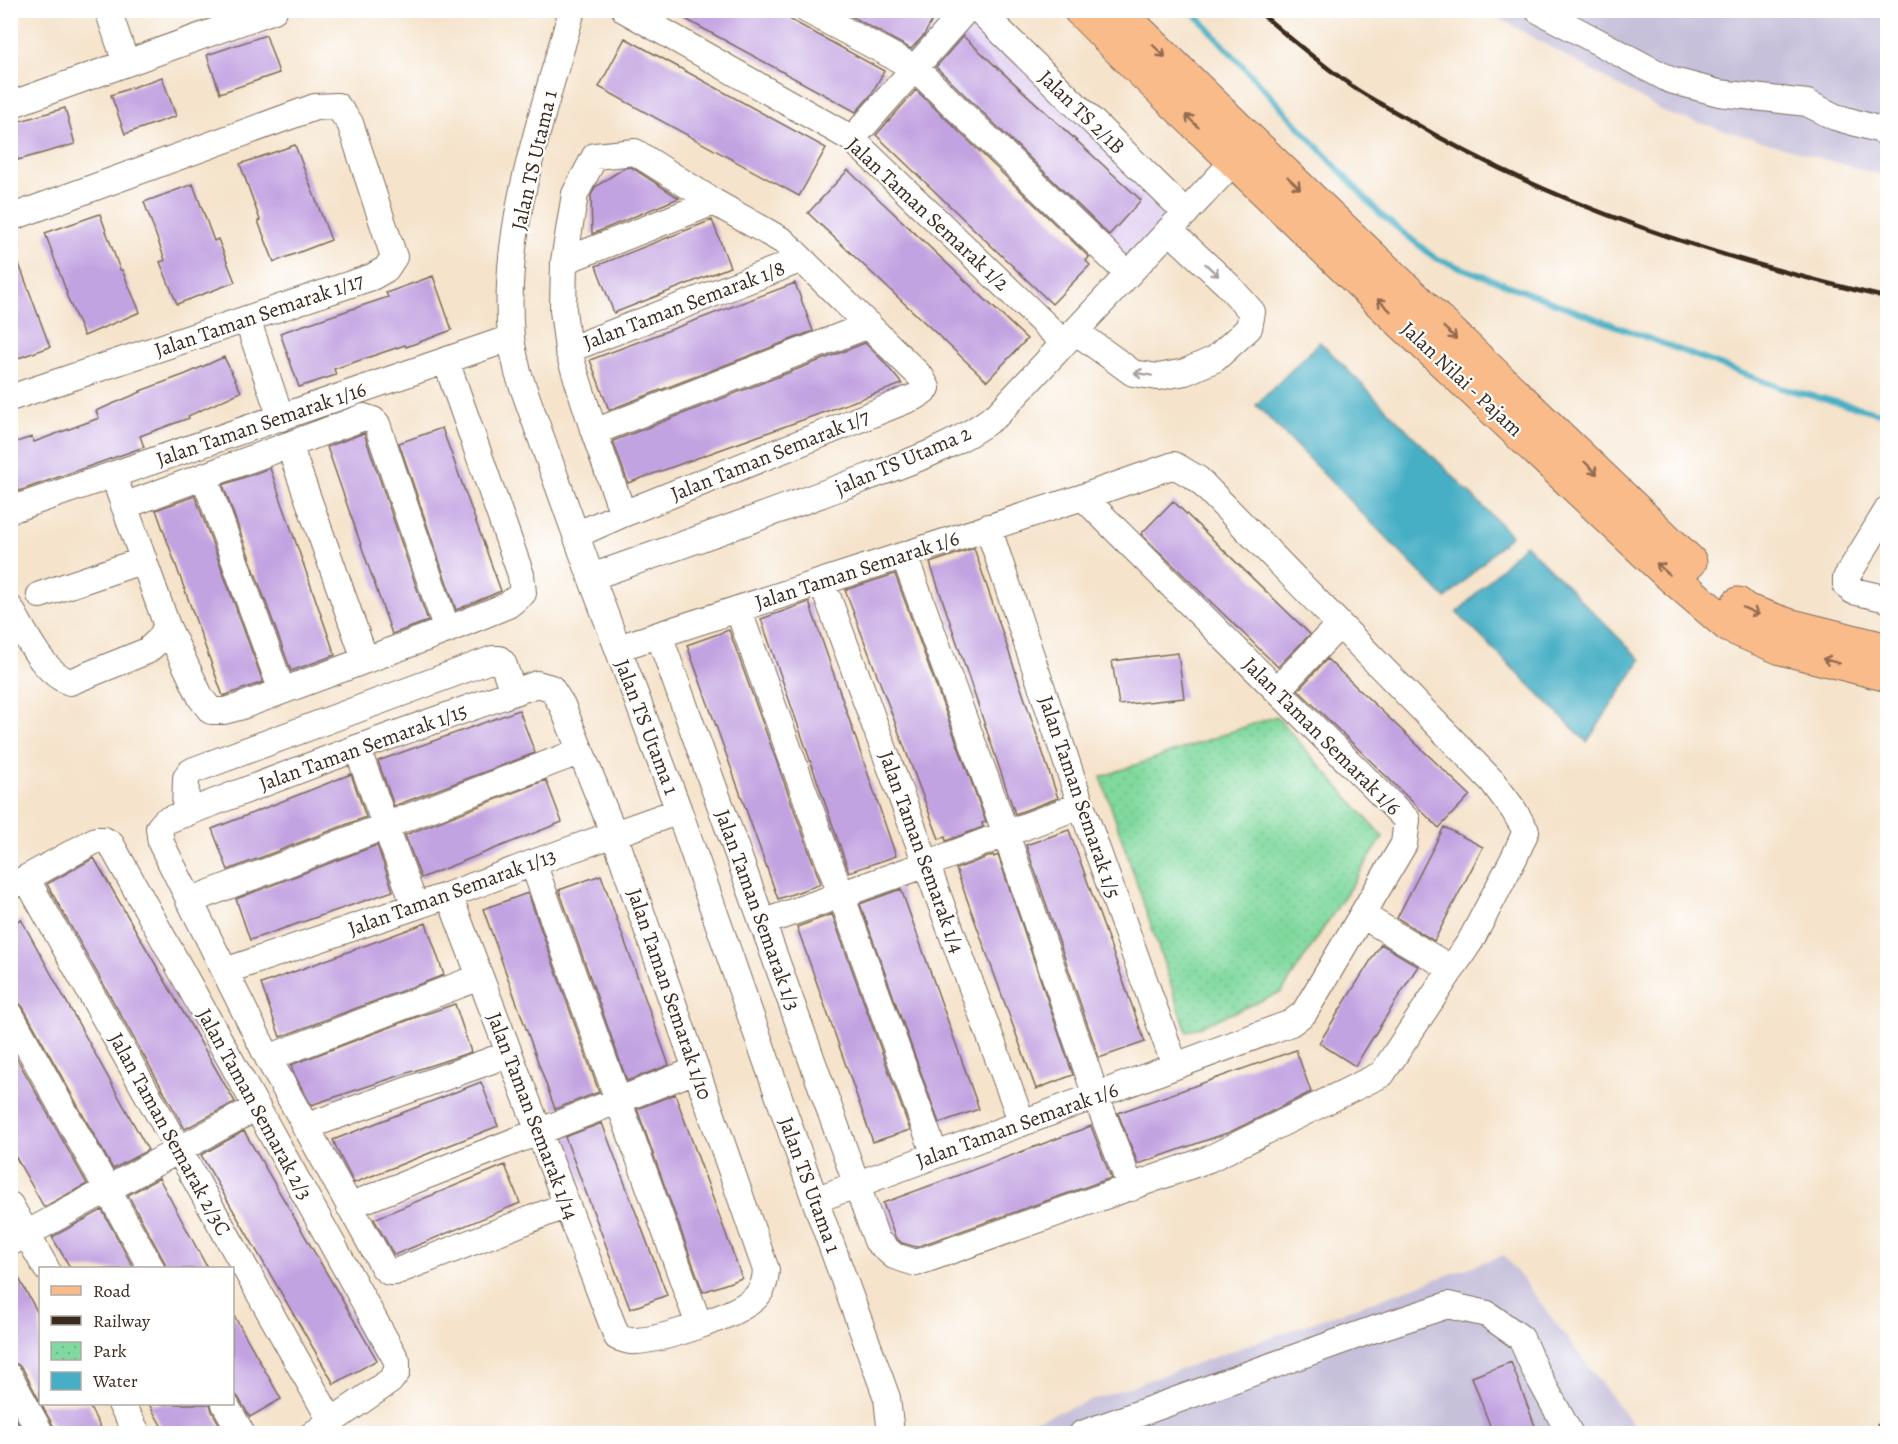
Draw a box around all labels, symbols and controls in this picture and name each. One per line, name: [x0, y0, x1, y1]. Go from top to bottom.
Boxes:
one-way arrow: [1152, 44, 1167, 59]
street label: Jalan TS 2/1B: [1033, 64, 1131, 160]
street label: Jalan TS Utama 1: [504, 87, 564, 233]
one-way arrow: [1185, 113, 1200, 128]
street label: Jalan Taman Semarak 1/2: [840, 131, 1016, 297]
one-way arrow: [1287, 176, 1302, 190]
street label: Jalan Taman Semarak 1/8: [579, 254, 789, 356]
one-way arrow: [1204, 263, 1219, 277]
street label: Jalan Taman Semarak 1/17: [151, 266, 367, 364]
one-way arrow: [1377, 299, 1392, 313]
street label: Jalan Nilai - Pajam: [1395, 315, 1529, 443]
one-way arrow: [1442, 325, 1457, 339]
one-way arrow: [1134, 368, 1153, 379]
street label: Jalan Taman Semarak 1/16: [152, 375, 370, 473]
street label: Jalan Taman Semarak 1/7: [666, 402, 874, 508]
street label: jalan TS Utama 2: [831, 419, 975, 501]
one-way arrow: [1583, 460, 1598, 475]
street label: Jalan Taman Semarak 1/6: [751, 524, 963, 616]
one-way arrow: [1656, 562, 1671, 576]
one-way arrow: [1742, 606, 1760, 618]
street label: Jalan Taman Semarak 1/6: [1237, 651, 1407, 821]
street label: Jalan TS Utama 1: [608, 655, 686, 799]
one-way arrow: [1822, 655, 1841, 667]
street label: Jalan Taman Semarak 1/5: [1032, 692, 1128, 902]
street label: Jalan Taman Semarak 1/15: [255, 696, 471, 798]
street label: Jalan Taman Semarak 1/4: [872, 747, 972, 957]
street label: Jalan Taman Semarak 1/3: [709, 806, 807, 1014]
street label: Jalan Taman Semarak 1/13: [344, 841, 560, 943]
street label: Jalan Taman Semarak 1/10: [621, 885, 719, 1103]
street label: Jalan Taman Semarak 2/3: [191, 1003, 319, 1205]
street label: Jalan Taman Semarak 1/14: [480, 1008, 586, 1224]
street label: Jalan Taman Semarak 2/3C: [102, 1027, 238, 1241]
street label: Jalan Taman Semarak 1/6: [912, 1075, 1122, 1175]
street label: Jalan TS Utama 1: [772, 1113, 848, 1257]
legend: [39, 1267, 234, 1405]
text: Road: [93, 1279, 131, 1303]
text: Railway: [93, 1309, 151, 1333]
text: Park: [93, 1339, 127, 1363]
text: Water: [92, 1369, 138, 1393]

